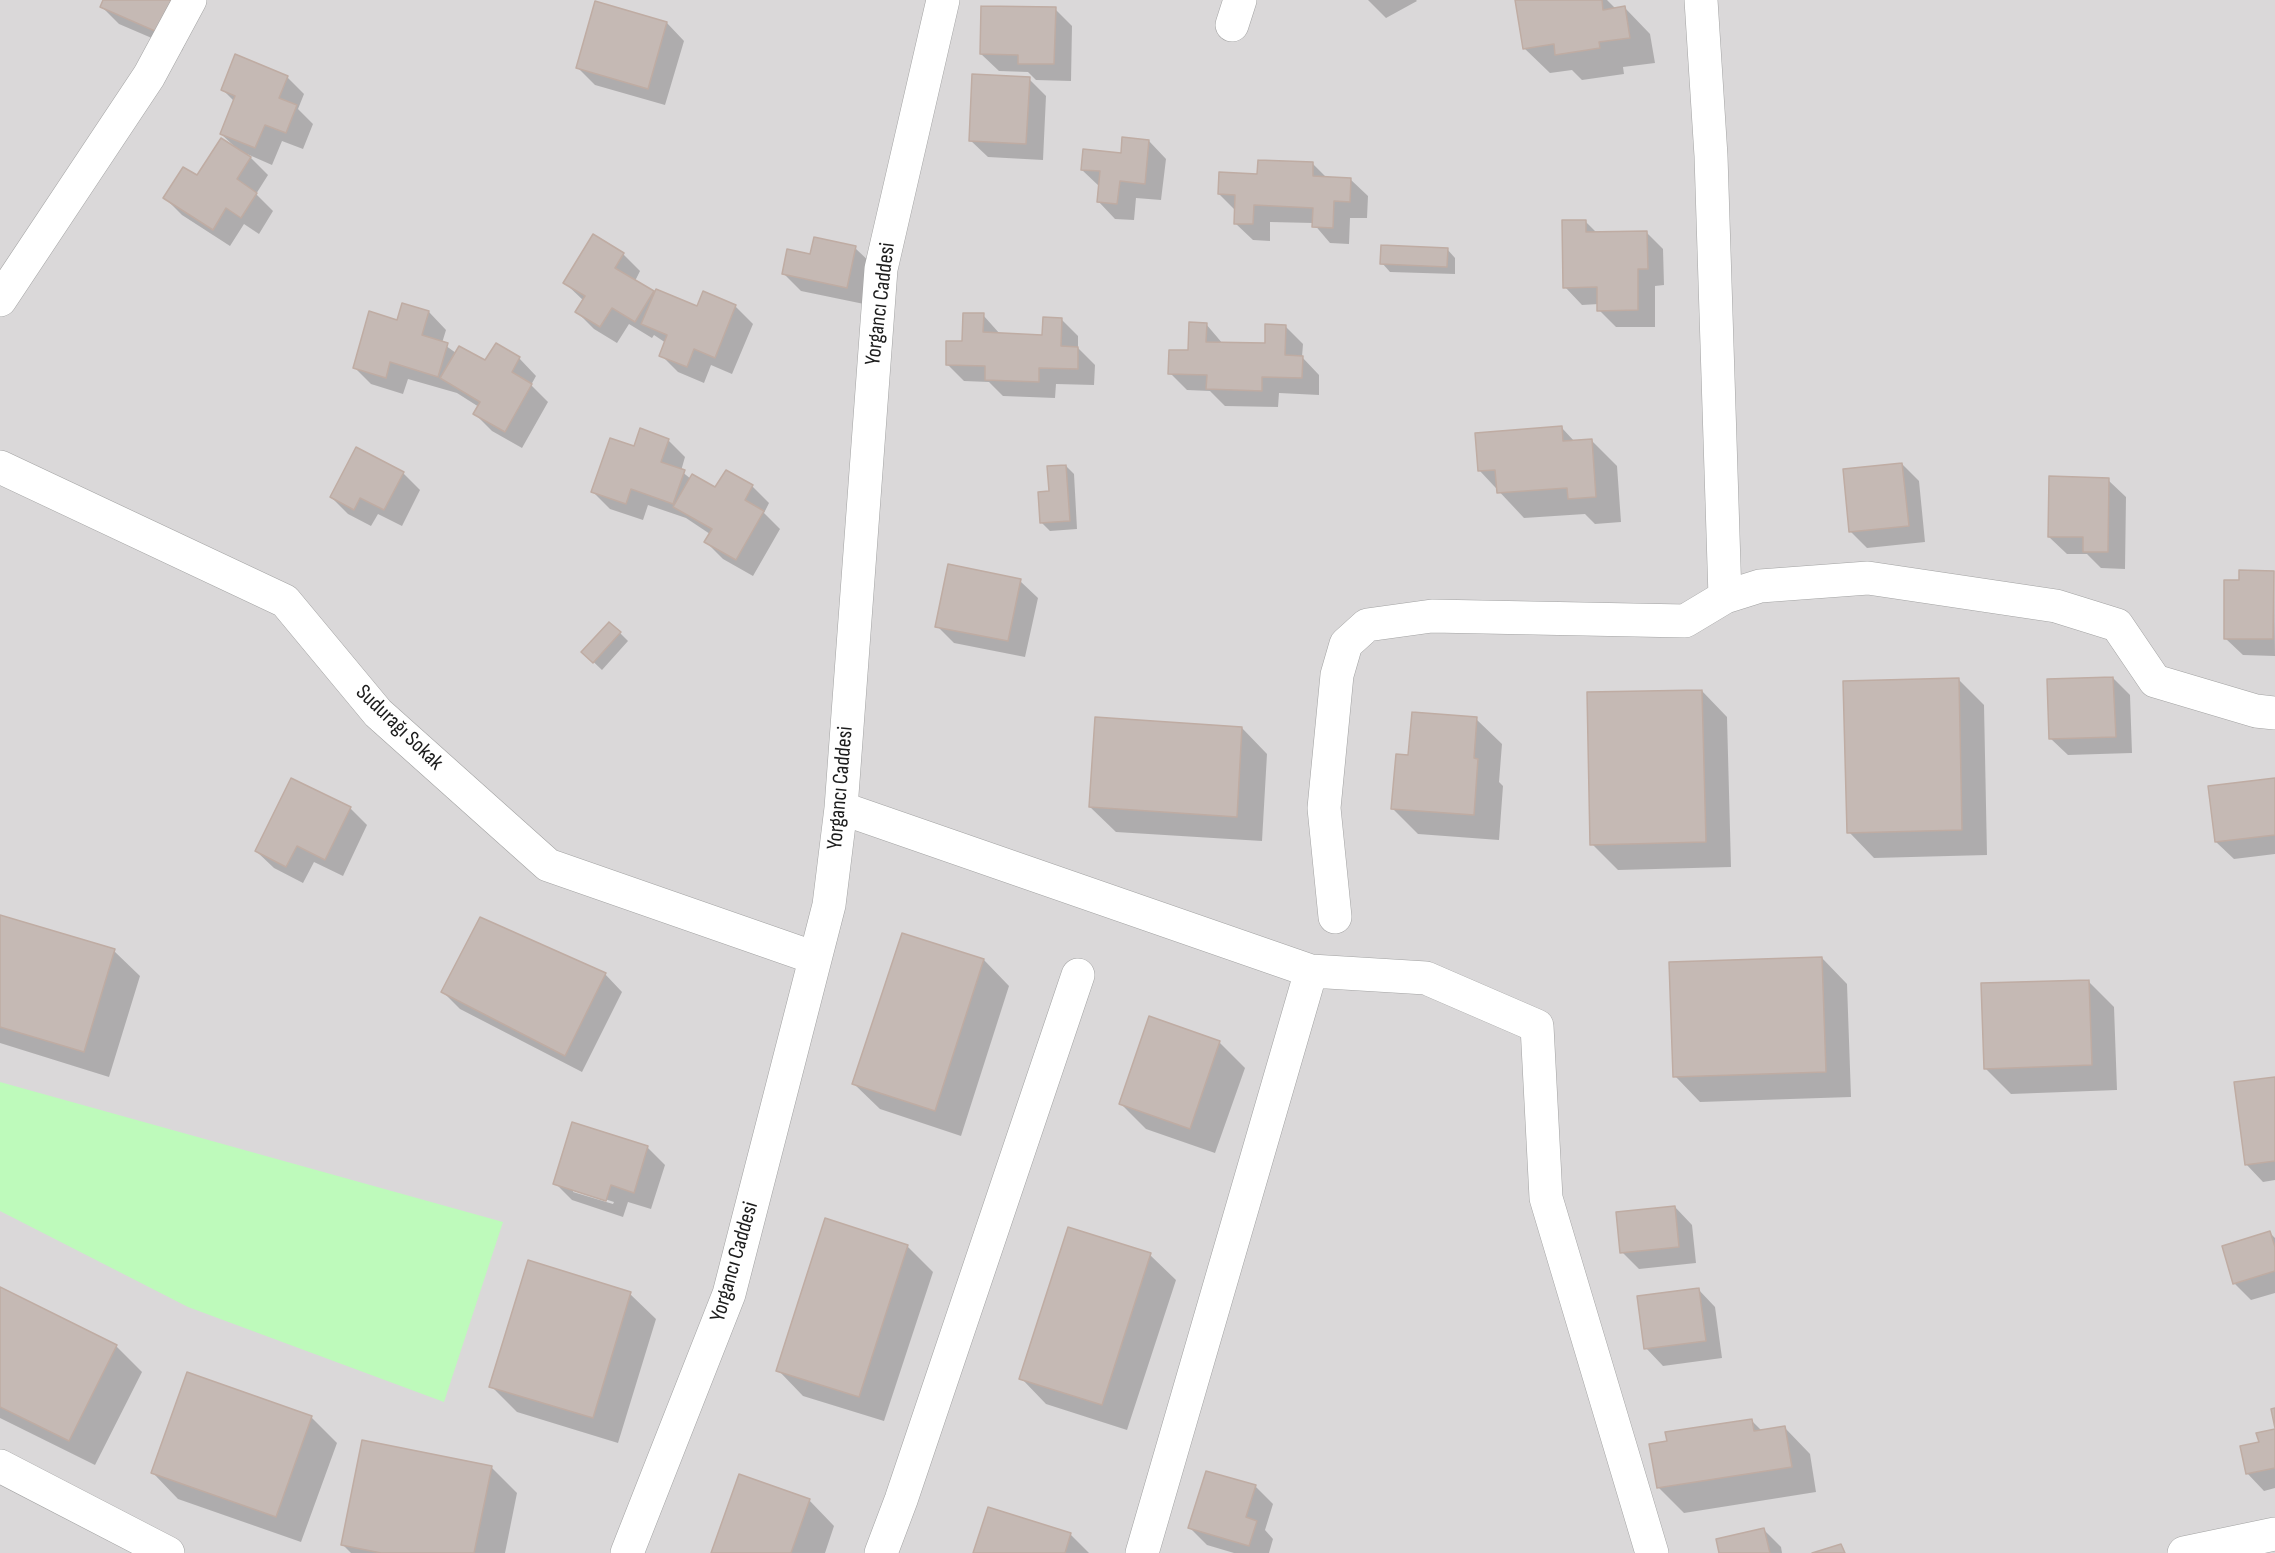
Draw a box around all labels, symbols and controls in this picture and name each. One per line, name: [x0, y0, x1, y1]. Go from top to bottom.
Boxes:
street label: Yorgancı Caddesi: [860, 241, 902, 367]
street label: Sudurağı Sokak: [350, 680, 448, 776]
street label: Yorgancı Caddesi: [822, 725, 860, 851]
street label: Yorgancı Caddesi: [705, 1199, 765, 1325]

